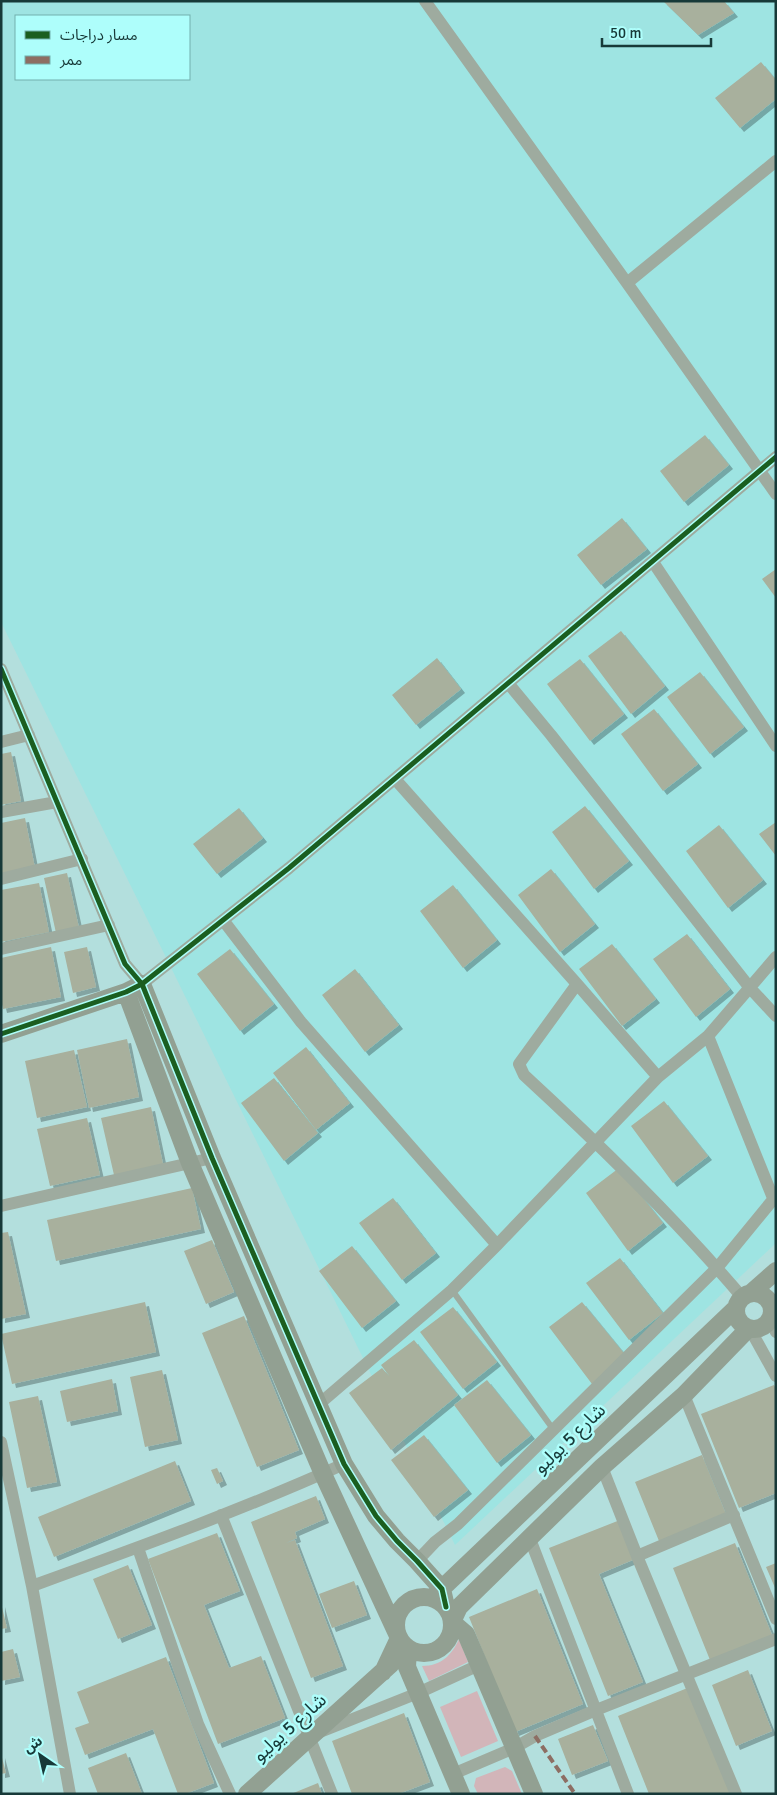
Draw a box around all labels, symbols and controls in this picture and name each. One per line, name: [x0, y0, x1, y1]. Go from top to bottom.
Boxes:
legend: [15, 15, 190, 80]
scale bar: [602, 15, 711, 47]
text: 50 m: [610, 24, 641, 42]
text: مسار دراجات: [60, 26, 138, 44]
text: ممر: [59, 51, 83, 69]
street label: شارع 5 يوليو: [529, 1398, 612, 1480]
street label: شارع 5 يوليو: [248, 1688, 332, 1768]
north arrow: [15, 1730, 65, 1780]
text: ش: [20, 1732, 46, 1757]

